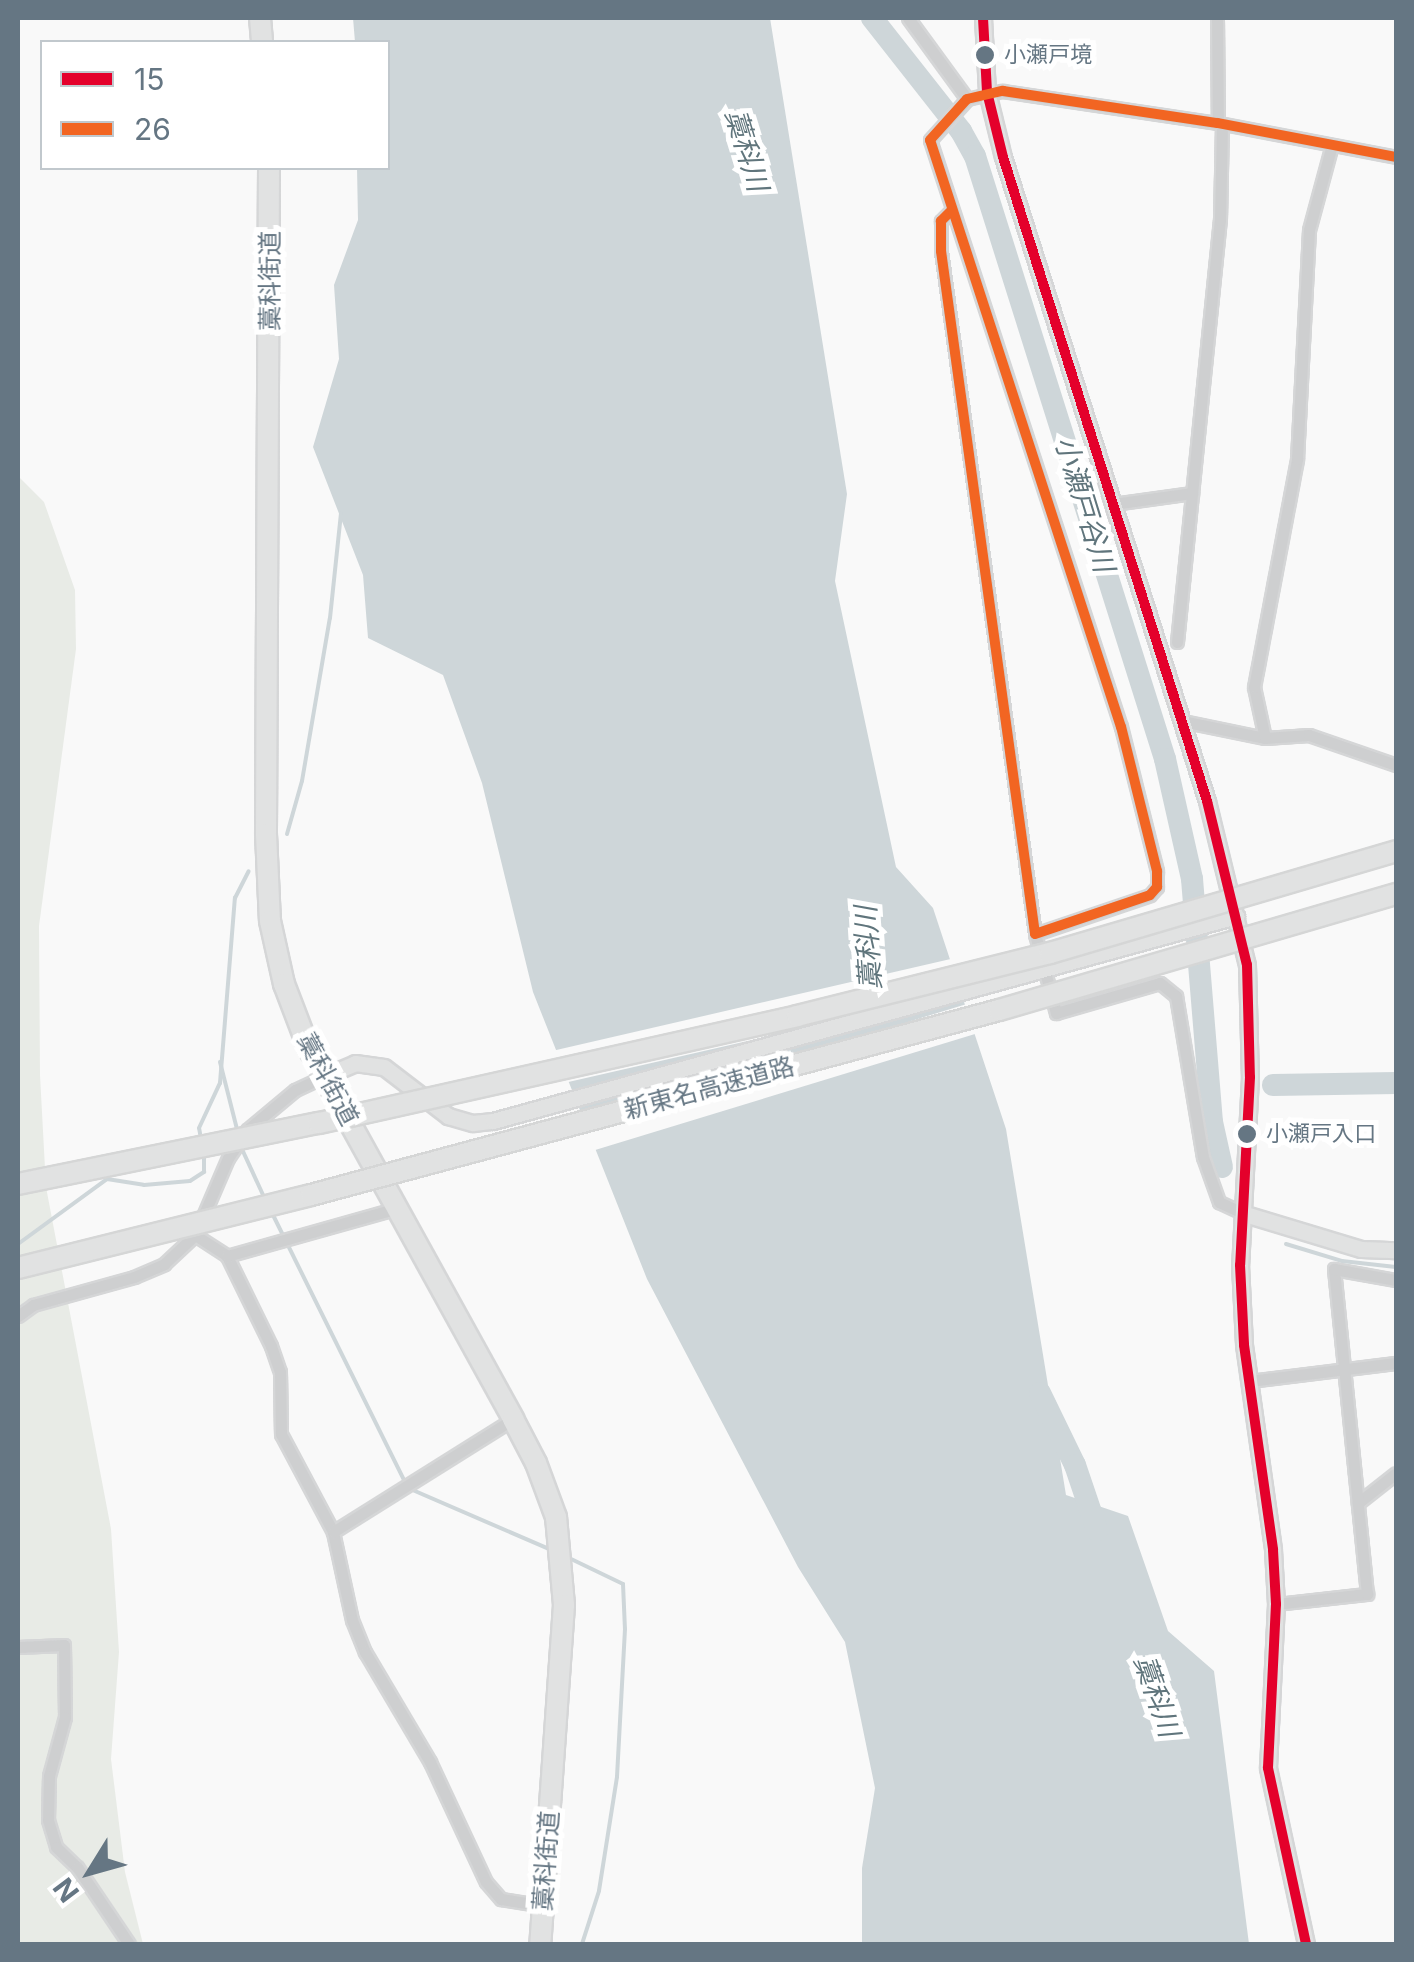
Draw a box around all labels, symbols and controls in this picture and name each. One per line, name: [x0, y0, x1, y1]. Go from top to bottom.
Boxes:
legend: [40, 40, 390, 170]
place label: 小瀬戸境: [1004, 42, 1092, 68]
marker: 小瀬戸境: [975, 45, 995, 65]
text: 15: [134, 61, 164, 97]
water label: 藁科川: [719, 105, 775, 195]
text: 26: [134, 111, 171, 147]
street label: 藁科街道: [255, 231, 285, 331]
water label: 小瀬戸谷川: [1048, 432, 1122, 576]
water label: 藁科川: [848, 905, 888, 991]
street label: 藁科街道: [291, 1028, 365, 1130]
street label: 新東名高速道路: [621, 1051, 797, 1125]
place label: 小瀬戸入口: [1266, 1121, 1376, 1147]
marker: 小瀬戸入口: [1237, 1124, 1257, 1144]
water label: 藁科川: [1127, 1651, 1187, 1741]
street label: 藁科街道: [528, 1810, 564, 1912]
north arrow: [40, 1822, 140, 1922]
text: N: [46, 1871, 86, 1909]

